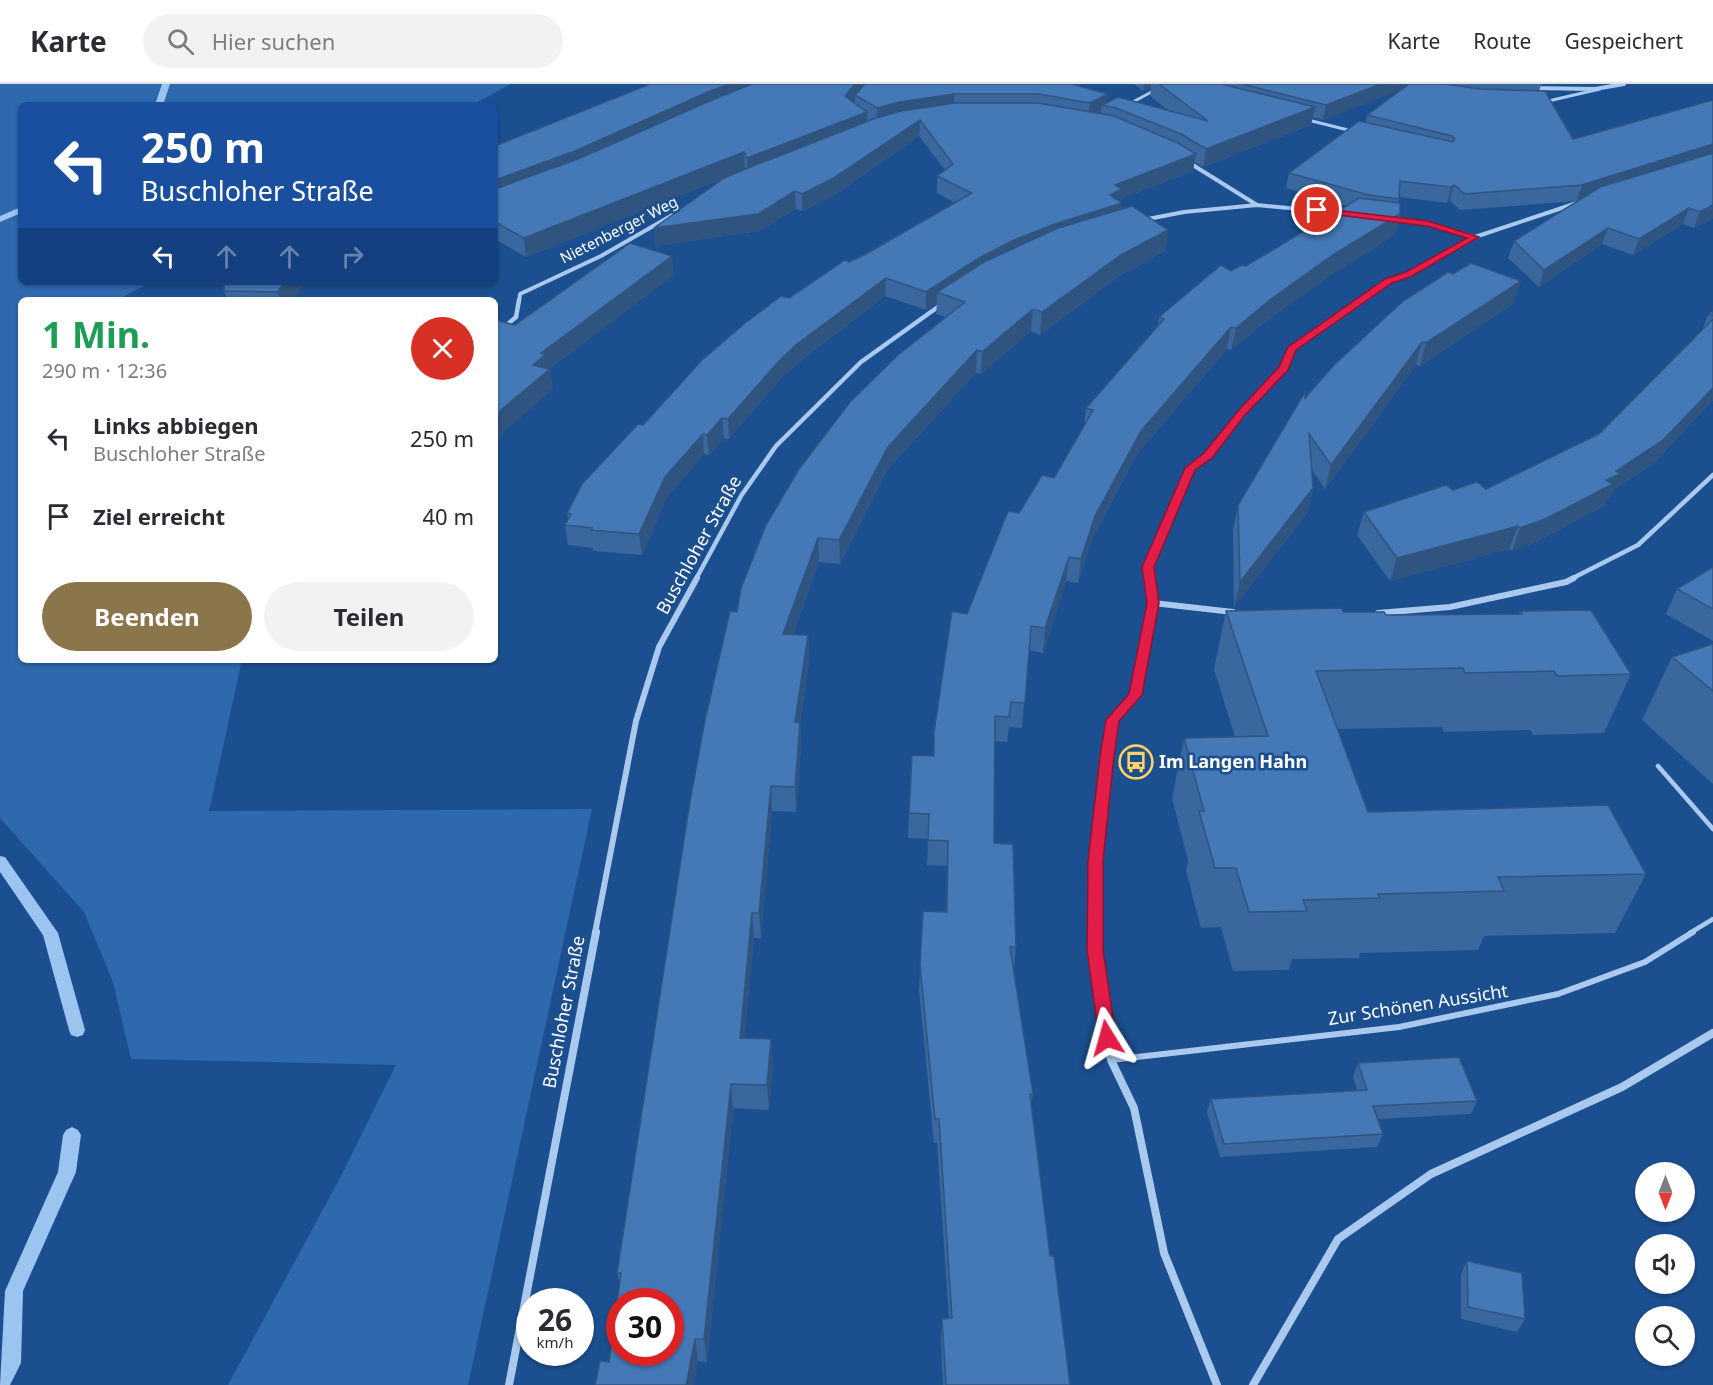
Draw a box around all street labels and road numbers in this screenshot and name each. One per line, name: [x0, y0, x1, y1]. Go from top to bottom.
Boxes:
street label: Nietenberger Weg: [556, 191, 681, 267]
street label: Buschloher Straße: [650, 471, 746, 618]
street label: Buschloher Straße: [536, 933, 590, 1090]
street label: Zur Schönen Aussicht: [1326, 978, 1510, 1030]

